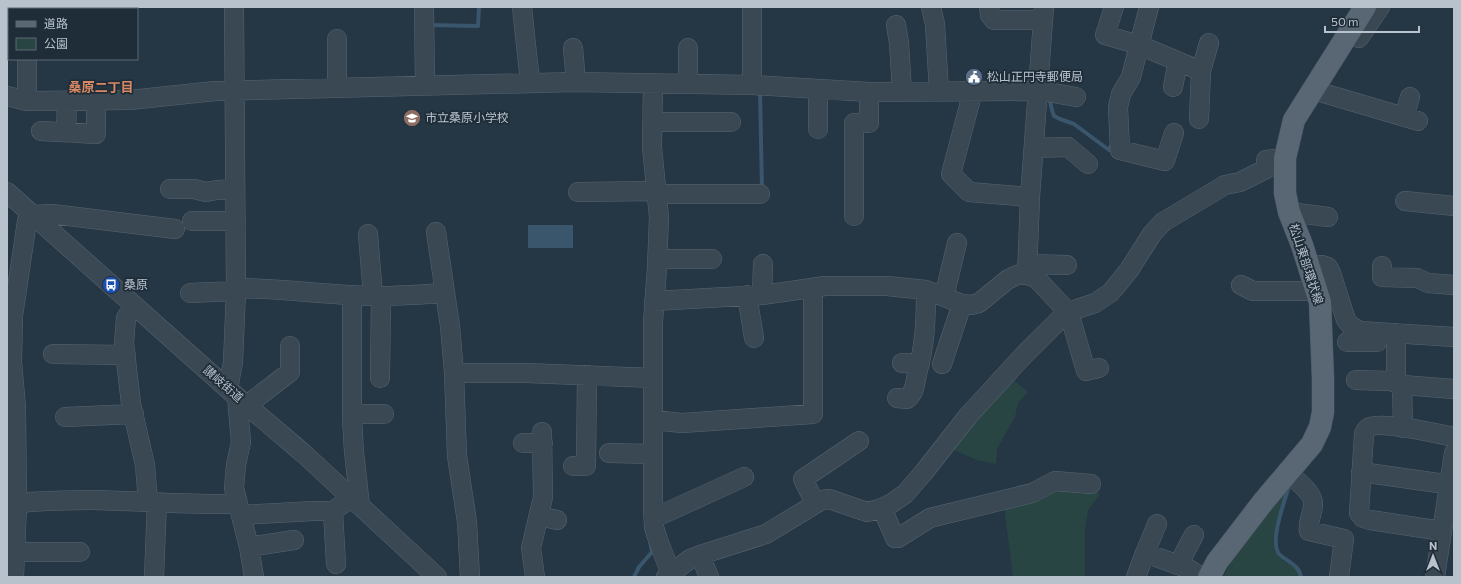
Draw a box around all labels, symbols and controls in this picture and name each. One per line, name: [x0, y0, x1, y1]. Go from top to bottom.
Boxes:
legend: [8, 8, 138, 60]
scale bar: [1325, 8, 1419, 34]
text: 50 m: [1331, 14, 1359, 28]
text: 道路: [44, 16, 68, 30]
text: 公園: [44, 36, 68, 50]
public building icon: 松山正円寺郵便局: [964, 67, 984, 87]
place label: 松山正円寺郵便局: [987, 69, 1083, 83]
district label: 桑原二丁目: [68, 79, 134, 95]
school or university icon: 市立桑原小学校: [402, 108, 422, 128]
place label: 市立桑原小学校: [425, 110, 509, 124]
street label: 松山東部環状線: [1287, 222, 1327, 306]
bus stop icon: 桑原: [101, 275, 121, 295]
place label: 桑原: [124, 277, 148, 291]
street label: 讃岐街道: [201, 362, 246, 404]
north arrow: [1413, 536, 1453, 576]
text: N: [1429, 539, 1437, 552]

